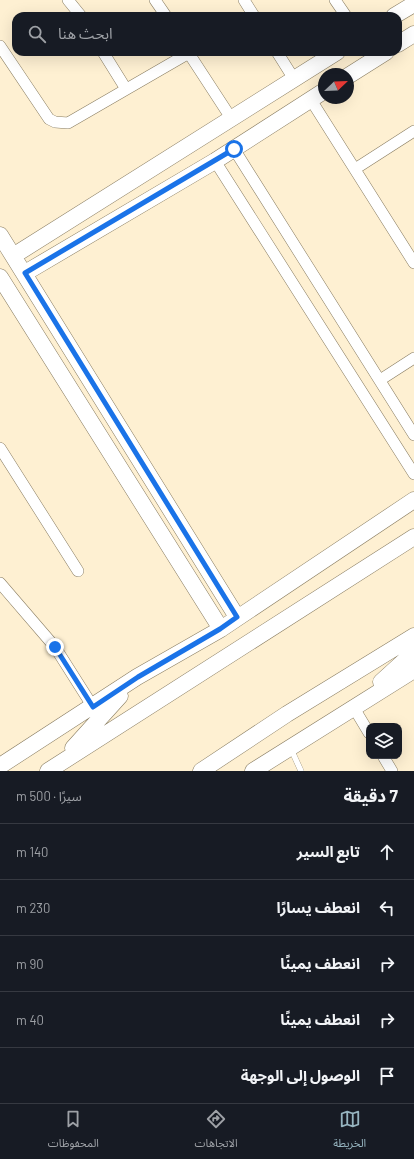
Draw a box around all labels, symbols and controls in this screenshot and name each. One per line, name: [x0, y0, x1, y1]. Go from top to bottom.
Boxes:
search box: [12, 12, 402, 56]
icon: search: [26, 23, 48, 45]
text: ابحث هنا: [58, 24, 113, 42]
north arrow: [318, 68, 354, 104]
route start: [225, 140, 243, 158]
route end: [46, 638, 64, 656]
map controls: [366, 723, 402, 759]
button: layers: [366, 723, 402, 759]
text: 7 دقيقة: [343, 785, 398, 805]
text: سيرًا · 500 m: [16, 788, 82, 804]
icon: ahead: [376, 841, 398, 863]
text: تابع السير: [297, 842, 360, 860]
text: 140 m: [16, 844, 48, 860]
icon: left: [376, 897, 398, 919]
text: انعطف يسارًا: [276, 898, 360, 916]
text: 230 m: [16, 900, 50, 916]
icon: right: [376, 953, 398, 975]
text: انعطف يمينًا: [280, 954, 360, 972]
text: 90 m: [16, 956, 44, 972]
icon: right: [376, 1009, 398, 1031]
text: انعطف يمينًا: [280, 1010, 360, 1028]
text: 40 m: [16, 1012, 44, 1028]
icon: arrive: [376, 1065, 398, 1087]
text: الوصول إلى الوجهة: [241, 1066, 360, 1084]
tab: المحفوظات: [48, 1108, 99, 1155]
tab: الاتجاهات: [195, 1108, 238, 1155]
tab: الخريطة: [333, 1108, 366, 1155]

